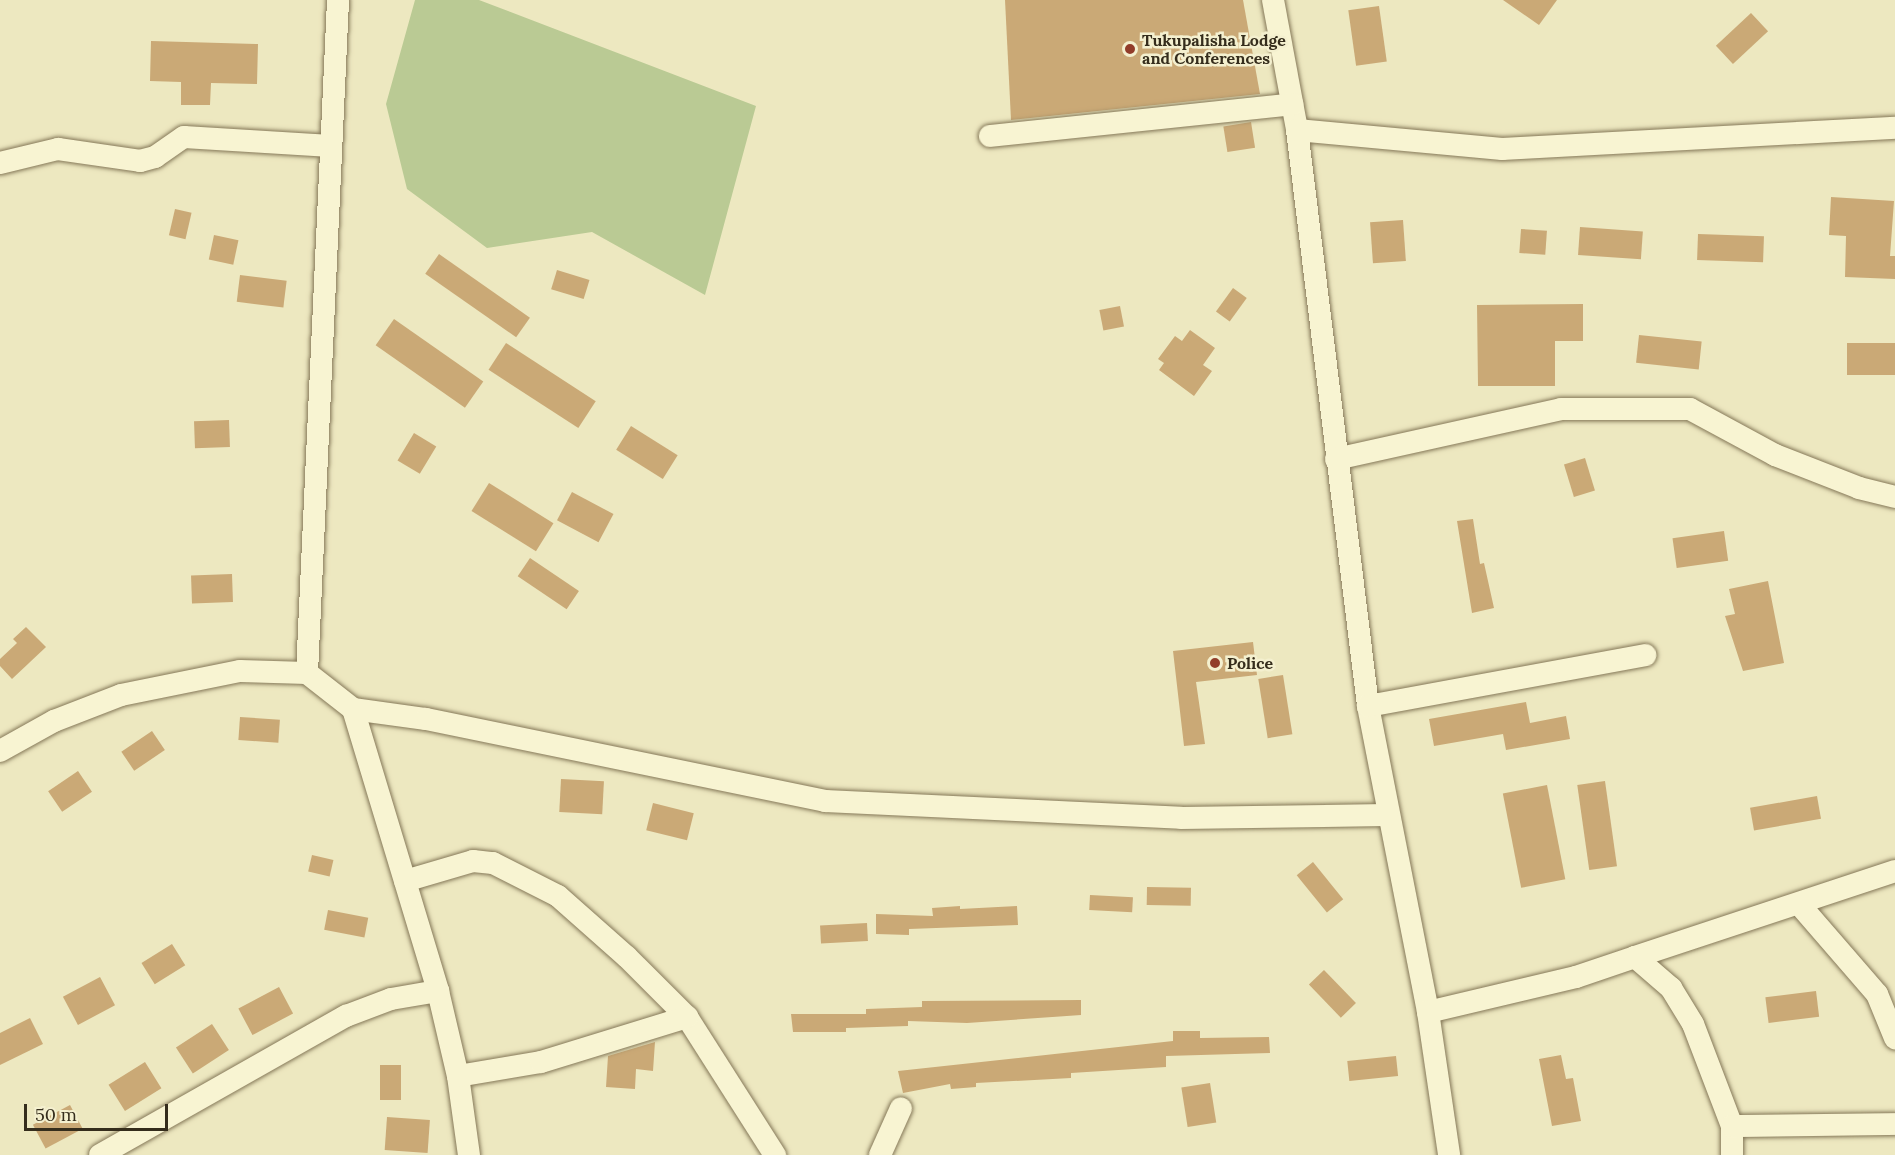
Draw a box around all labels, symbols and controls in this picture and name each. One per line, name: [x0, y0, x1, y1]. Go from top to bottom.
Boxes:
place label: Tukupalisha Lodge and Conferences: [1142, 30, 1286, 68]
marker: Tukupalisha Lodge and Conferences: [1123, 42, 1137, 56]
place label: Police: [1227, 653, 1273, 673]
marker: Police: [1208, 656, 1222, 670]
scale bar: [27, 1092, 171, 1130]
text: 50 m: [35, 1103, 77, 1126]

